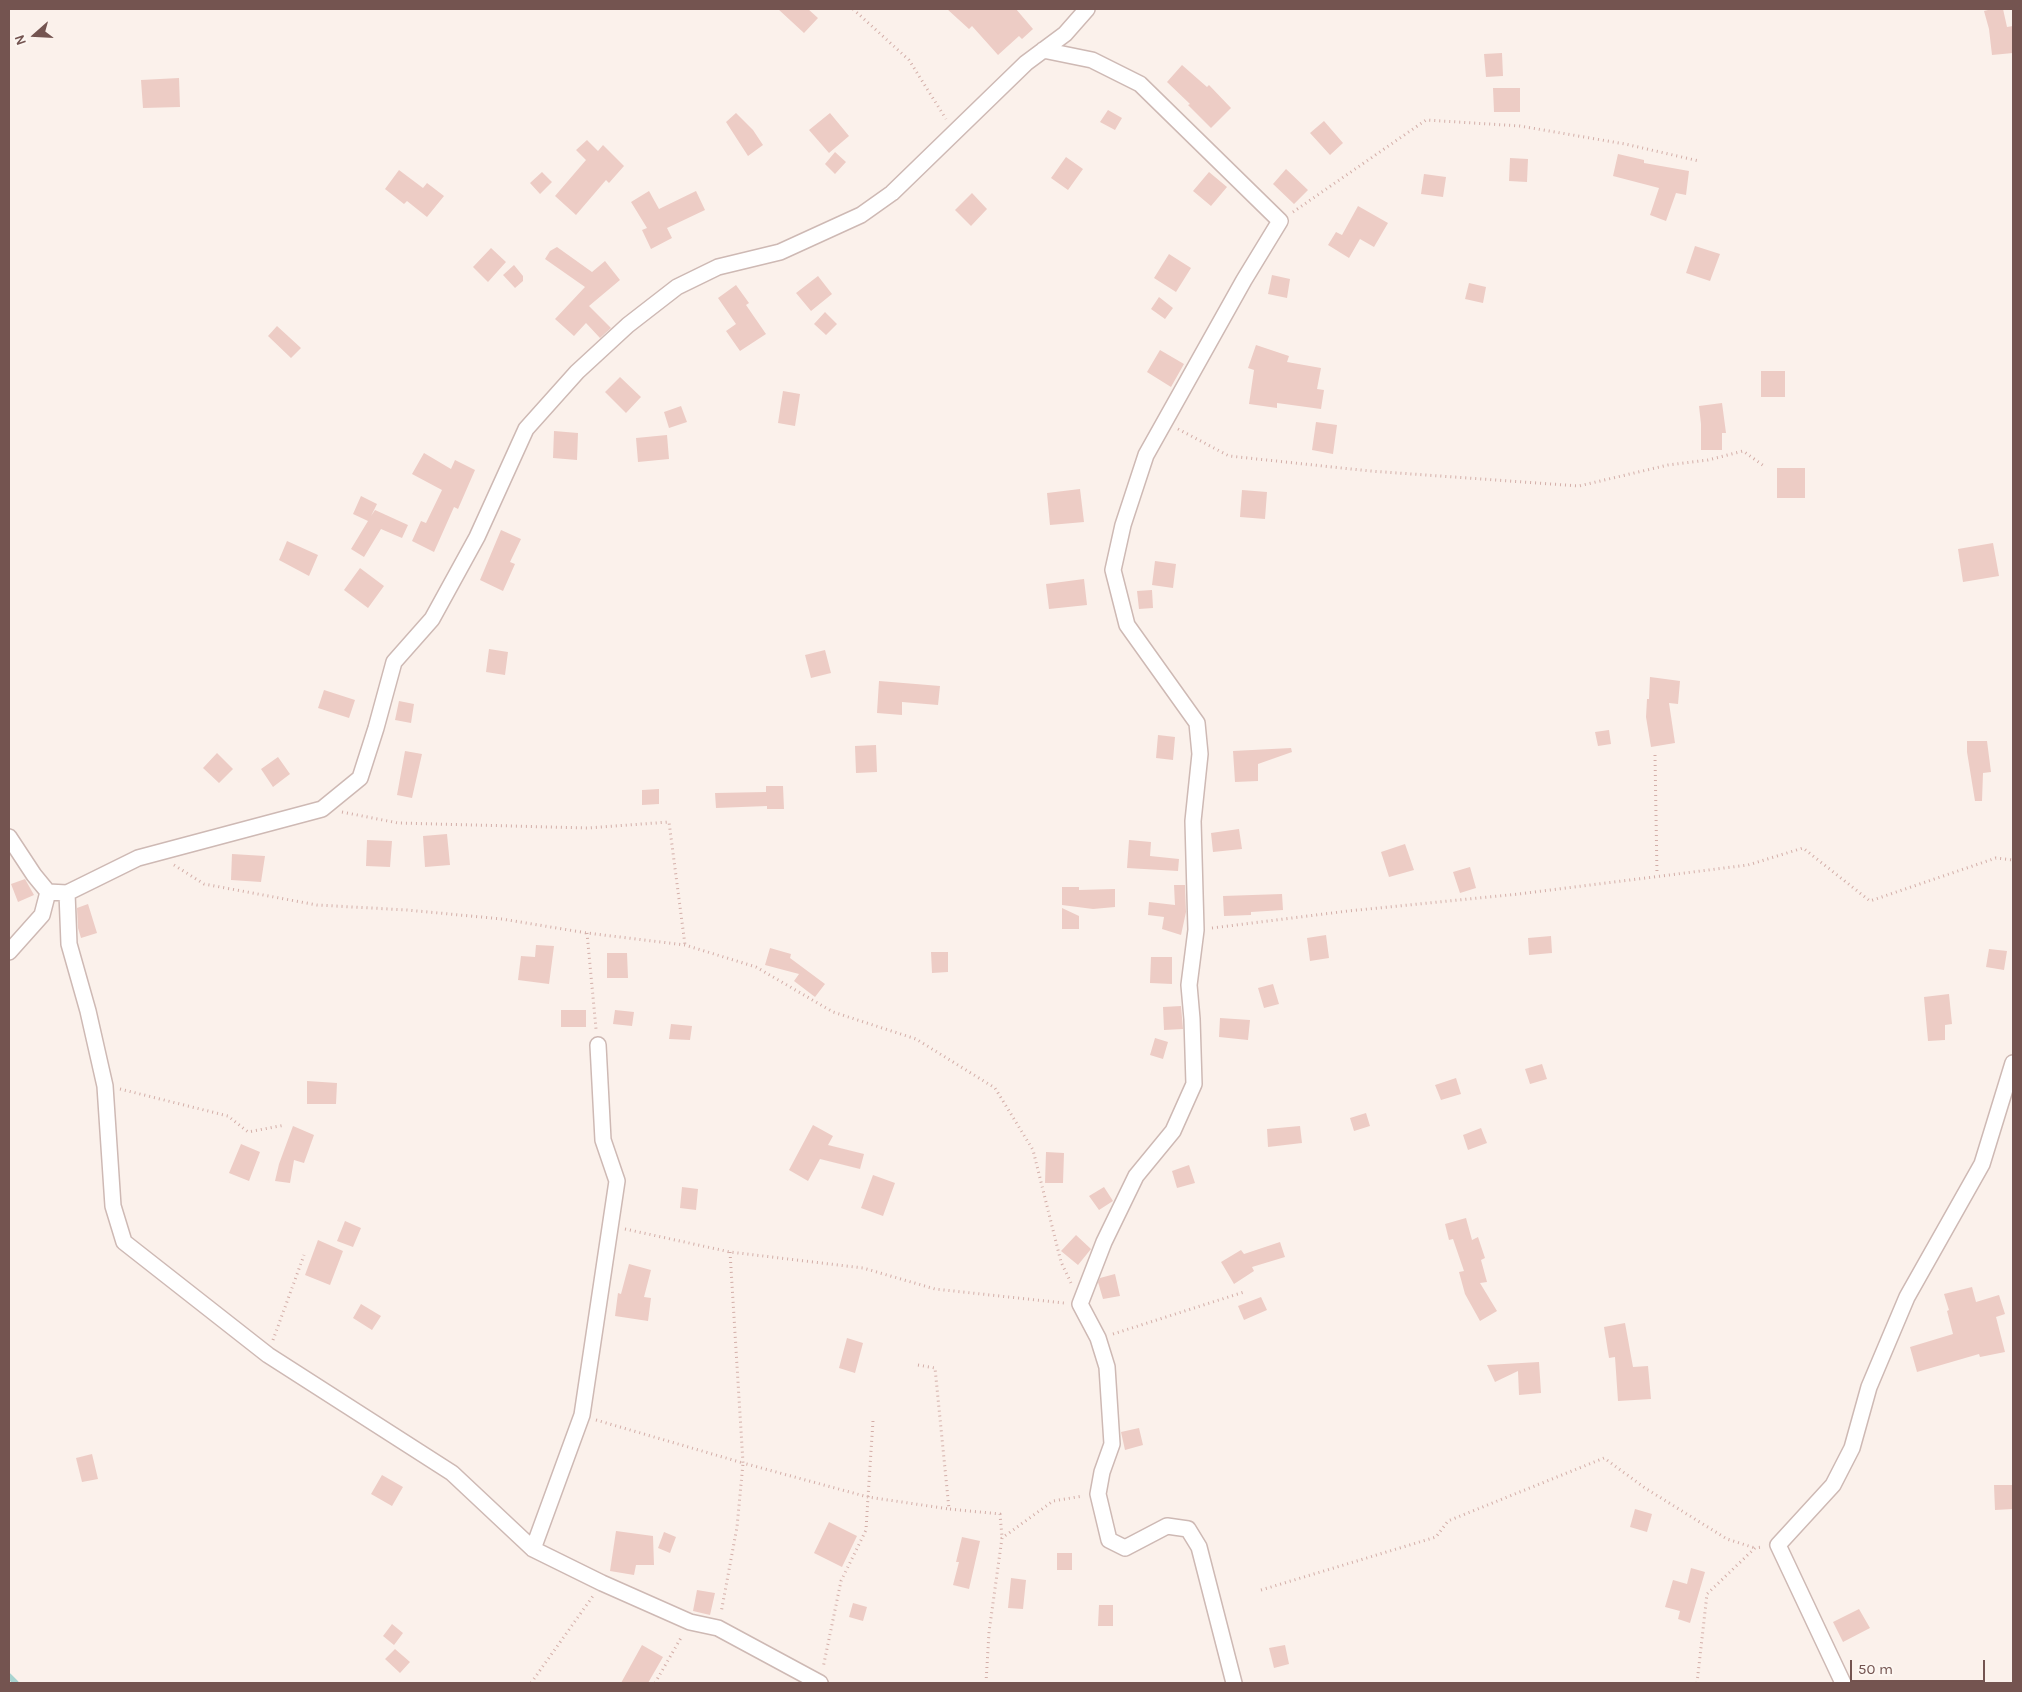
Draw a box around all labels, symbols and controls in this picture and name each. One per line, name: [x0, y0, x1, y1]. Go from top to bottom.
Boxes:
north arrow: [10, 10, 60, 60]
text: N: [11, 33, 30, 48]
scale bar: [1852, 1650, 1987, 1682]
text: 50 m: [1858, 1660, 1893, 1678]

